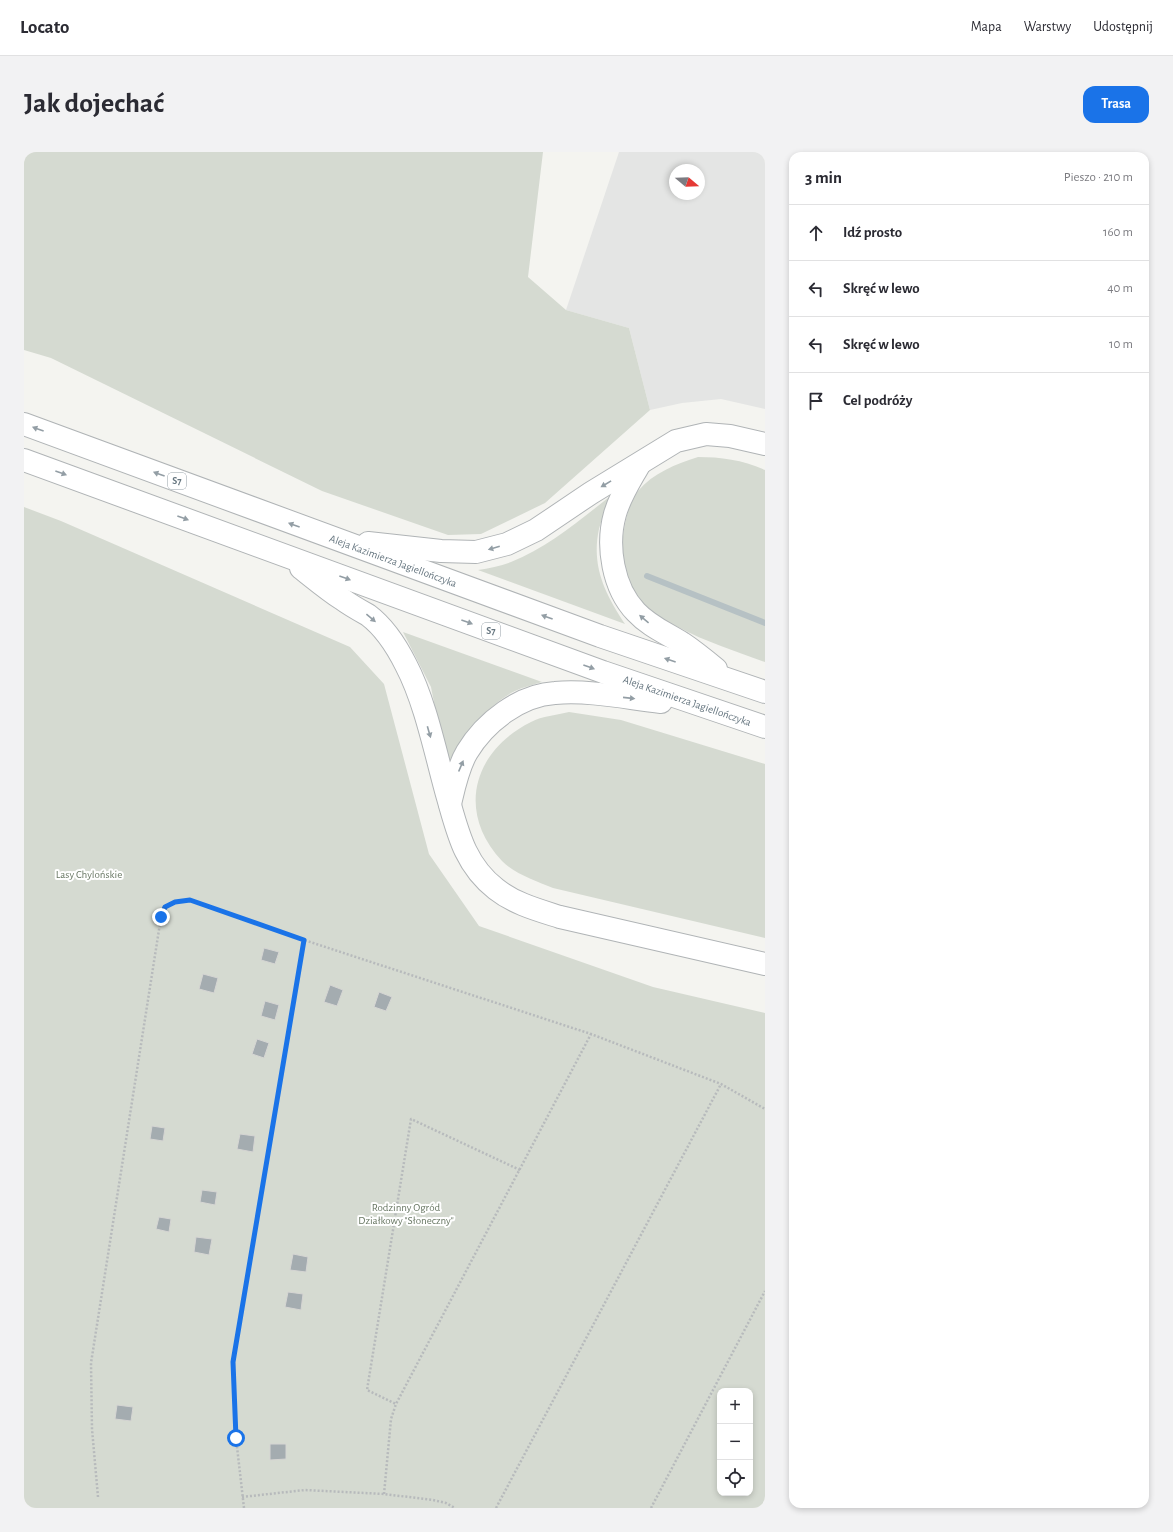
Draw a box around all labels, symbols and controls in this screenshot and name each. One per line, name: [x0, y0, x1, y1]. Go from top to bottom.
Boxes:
text: Locato: [20, 18, 69, 37]
text: Mapa: [971, 20, 1002, 34]
text: Warstwy: [1024, 20, 1071, 34]
text: Udostępnij: [1093, 20, 1153, 34]
button: Trasa: [1083, 86, 1149, 123]
text: Jak dojechać: [24, 90, 164, 118]
north arrow: [669, 164, 705, 200]
text: 3 min: [805, 169, 842, 186]
text: Pieszo · 210 m: [1064, 171, 1133, 184]
icon: ahead: [805, 222, 827, 244]
text: Idź prosto: [843, 225, 902, 240]
text: 160 m: [1103, 226, 1133, 239]
icon: left: [805, 278, 827, 300]
text: Skręć w lewo: [843, 281, 920, 296]
text: 40 m: [1107, 282, 1133, 295]
icon: left: [805, 334, 827, 356]
text: Skręć w lewo: [843, 337, 920, 352]
text: 10 m: [1109, 338, 1133, 351]
icon: arrive: [805, 390, 827, 412]
text: Cel podróży: [843, 393, 912, 408]
one-way arrow: [31, 425, 43, 431]
one-way arrow: [55, 471, 67, 477]
one-way arrow: [153, 471, 165, 477]
road number: S7: [168, 473, 186, 489]
one-way arrow: [600, 481, 612, 488]
one-way arrow: [177, 515, 189, 521]
one-way arrow: [288, 521, 300, 527]
street label: Aleja Kazimierza Jagiellończyka: [328, 533, 458, 589]
one-way arrow: [487, 545, 500, 551]
one-way arrow: [340, 575, 352, 581]
one-way arrow: [541, 613, 553, 619]
one-way arrow: [365, 614, 376, 623]
one-way arrow: [639, 614, 650, 623]
one-way arrow: [462, 620, 474, 626]
road number: S7: [482, 623, 500, 639]
one-way arrow: [664, 656, 676, 662]
one-way arrow: [584, 665, 596, 671]
street label: Aleja Kazimierza Jagiellończyka: [621, 674, 753, 728]
one-way arrow: [623, 695, 635, 701]
one-way arrow: [426, 726, 432, 738]
one-way arrow: [458, 761, 464, 772]
park label: Lasy Chylońskie: [56, 869, 122, 880]
route end: [152, 908, 170, 926]
park label: Rodzinny Ogród Działkowy "Słoneczny": [358, 1202, 454, 1226]
map controls: [717, 1388, 753, 1496]
button: +: [717, 1388, 753, 1424]
button: −: [717, 1424, 753, 1460]
route start: [227, 1429, 245, 1447]
button: locate: [717, 1460, 753, 1496]

